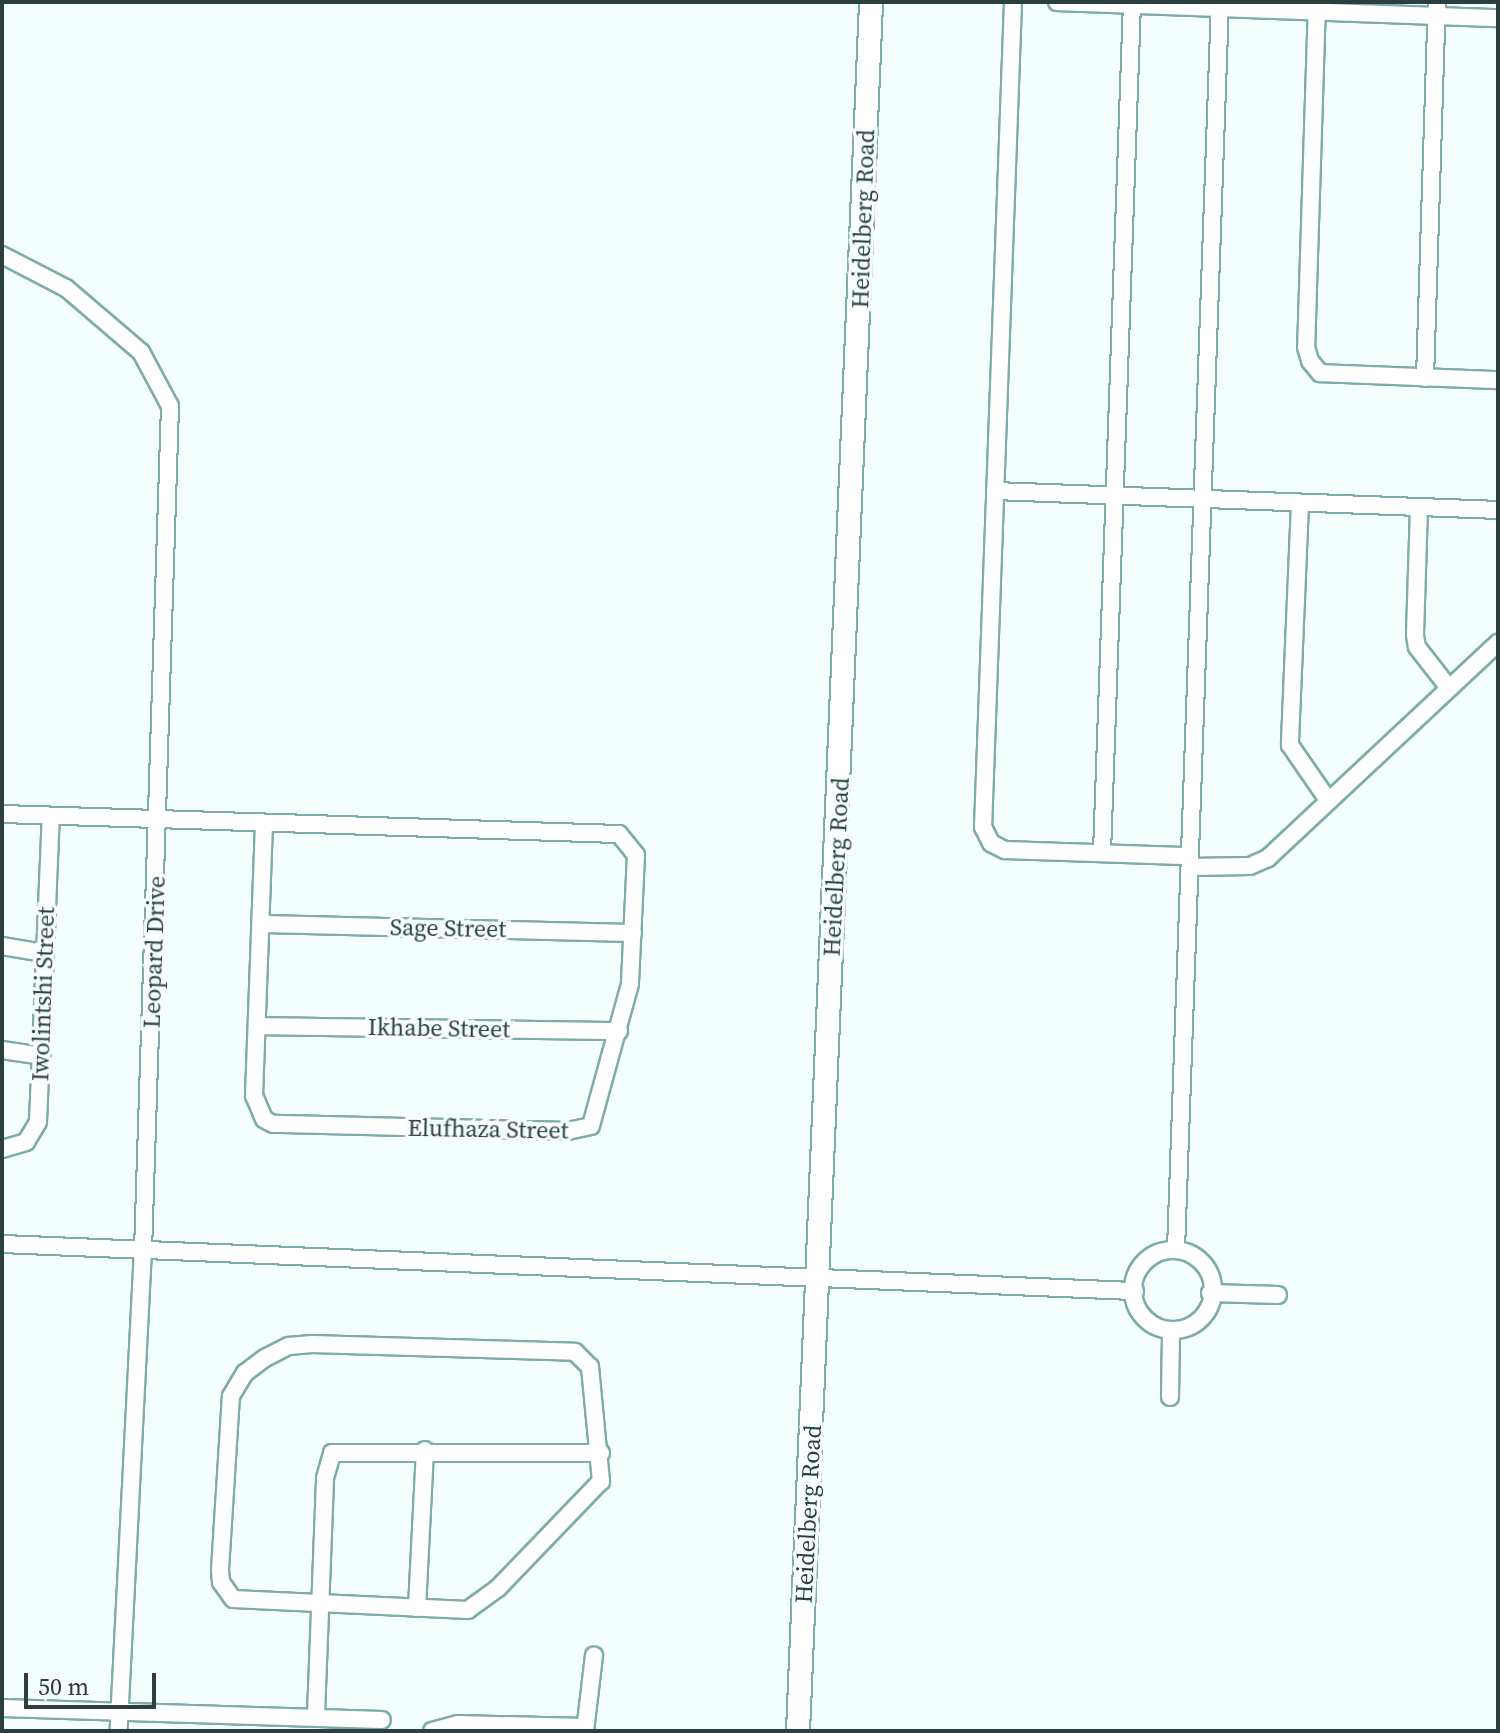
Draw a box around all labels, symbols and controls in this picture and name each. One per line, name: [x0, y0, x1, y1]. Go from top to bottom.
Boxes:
street label: Heidelberg Road: [845, 129, 881, 309]
street label: Heidelberg Road: [817, 777, 855, 957]
street label: Leopard Drive: [137, 875, 171, 1029]
street label: Iwolintshi Street: [26, 906, 60, 1082]
street label: Sage Street: [390, 913, 506, 943]
street label: Ikhabe Street: [368, 1012, 510, 1044]
street label: Elufhaza Street: [407, 1113, 569, 1145]
street label: Heidelberg Road: [789, 1424, 827, 1604]
scale bar: [28, 1657, 160, 1707]
text: 50 m: [38, 1670, 89, 1703]

